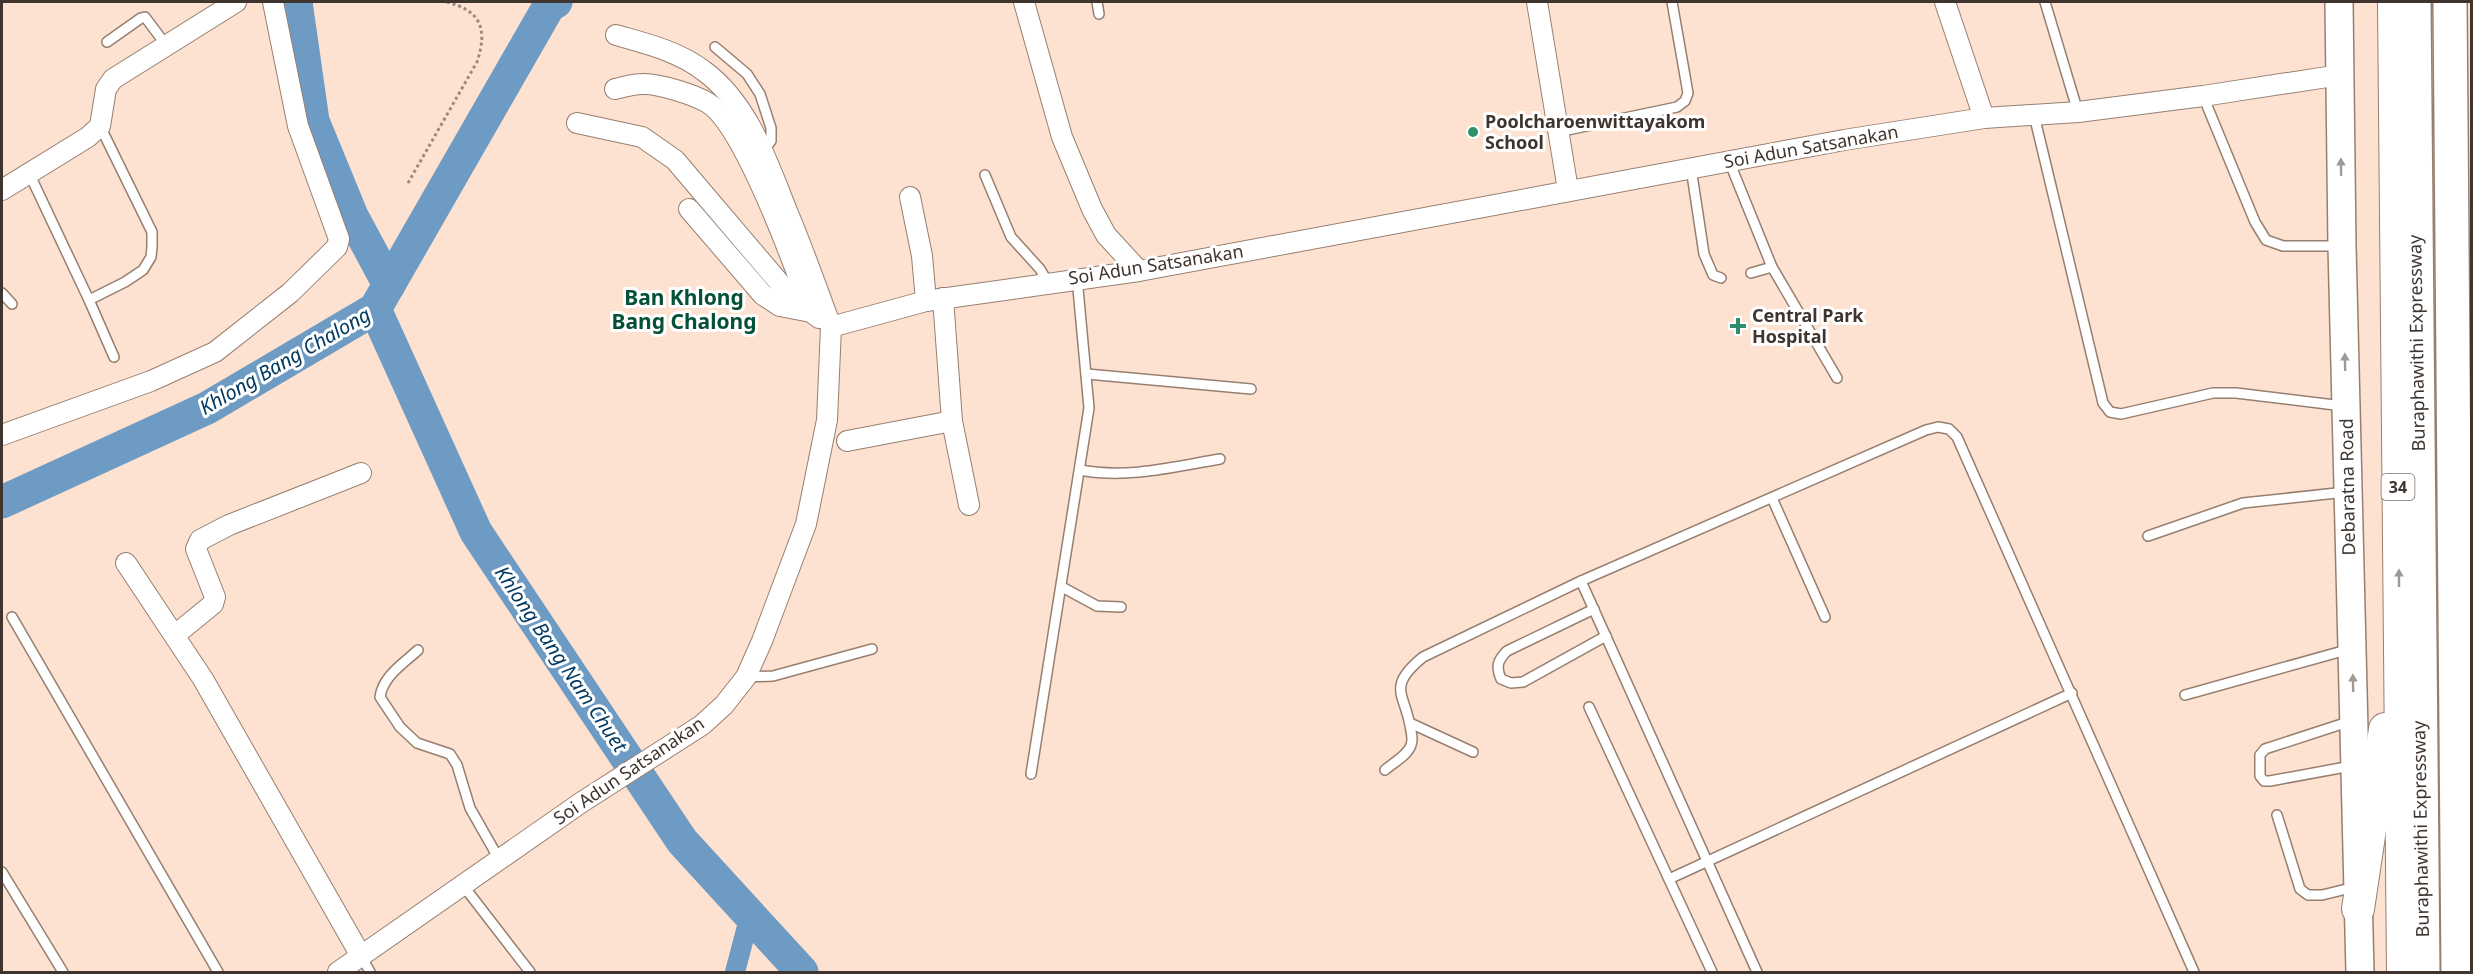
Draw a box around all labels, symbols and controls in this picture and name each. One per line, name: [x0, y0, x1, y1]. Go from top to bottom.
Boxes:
place label: Poolcharoenwittayakom School: [1485, 109, 1705, 154]
street label: Soi Adun Satsanakan: [1722, 119, 1900, 173]
marker: Poolcharoenwittayakom School: [1466, 125, 1480, 139]
one-way arrow: [2336, 158, 2346, 177]
street label: Buraphawithi Expressway: [2402, 234, 2430, 451]
street label: Soi Adun Satsanakan: [1067, 238, 1245, 290]
district label: Ban Khlong Bang Chalong: [612, 283, 756, 335]
water label: Khlong Bang Chalong: [194, 300, 376, 421]
place label: Central Park Hospital: [1752, 303, 1864, 348]
marker: Central Park Hospital: [1729, 317, 1747, 335]
one-way arrow: [2340, 353, 2350, 372]
street label: Debaratna Road: [2334, 418, 2360, 556]
road number: 34: [2382, 474, 2414, 500]
water label: Khlong Bang Nam Chuet: [489, 560, 635, 758]
one-way arrow: [2394, 569, 2404, 588]
one-way arrow: [2348, 674, 2357, 693]
street label: Soi Adun Satsanakan: [548, 711, 708, 830]
street label: Buraphawithi Expressway: [2406, 720, 2434, 937]

